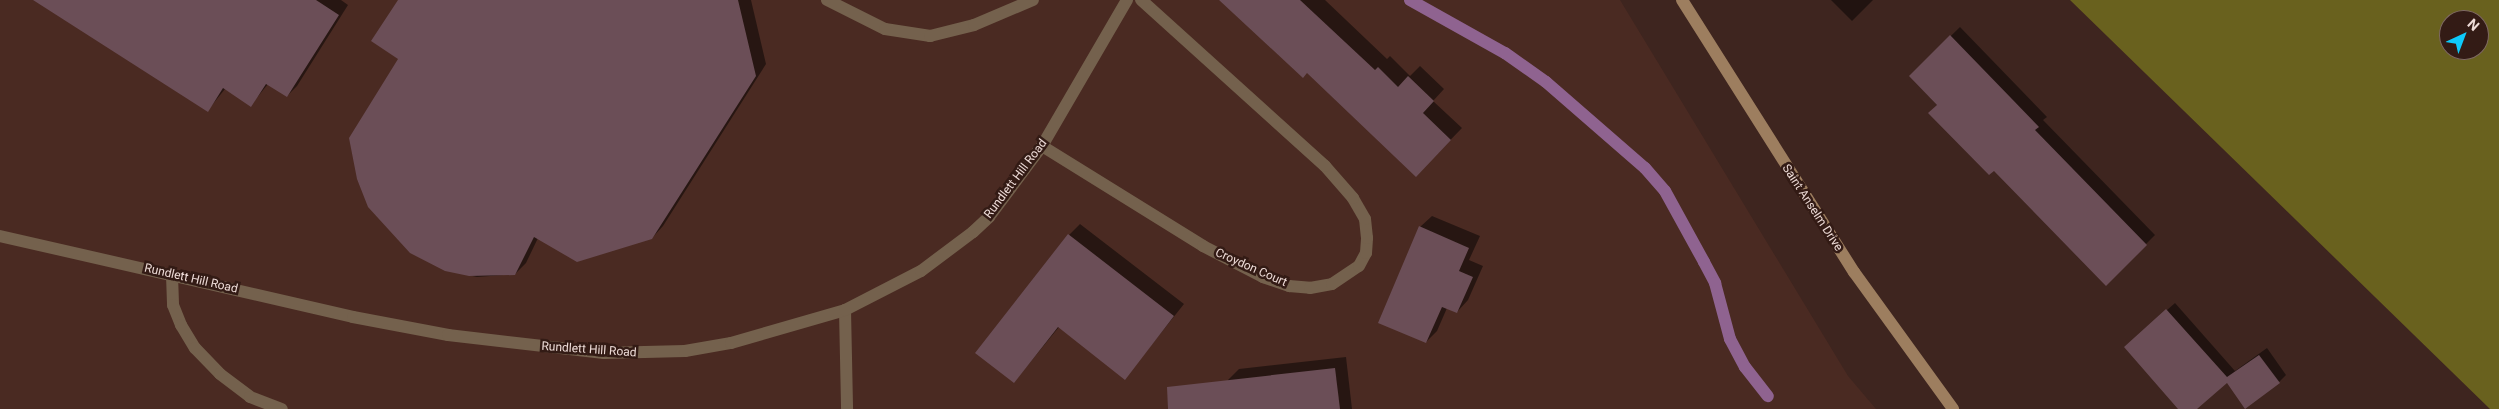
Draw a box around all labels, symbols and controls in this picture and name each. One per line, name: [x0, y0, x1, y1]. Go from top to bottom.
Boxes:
north arrow: [2439, 10, 2489, 60]
text: N: [2464, 16, 2483, 34]
street label: Rundlett Hill Road: [982, 137, 1050, 221]
street label: Saint Anselm Drive: [1779, 162, 1845, 254]
street label: Croydon Court: [1213, 246, 1289, 290]
street label: Rundlett Hill Road: [143, 261, 239, 297]
street label: Rundlett Hill Road: [541, 339, 637, 361]

